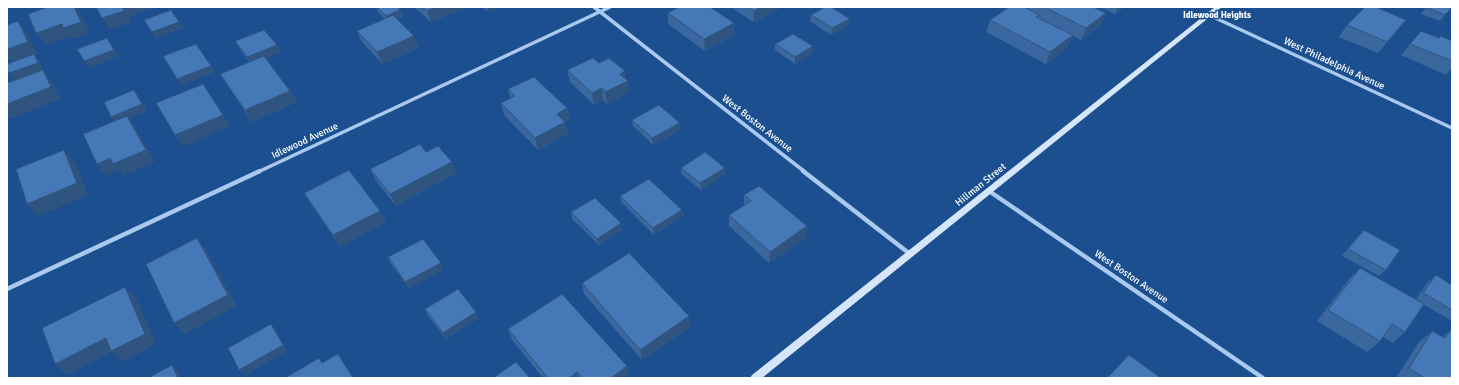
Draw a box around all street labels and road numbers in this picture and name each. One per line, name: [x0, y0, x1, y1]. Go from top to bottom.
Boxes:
street label: West Philadelphia Avenue: [1282, 35, 1386, 93]
street label: West Boston Avenue: [719, 93, 795, 155]
street label: Idlewood Avenue: [270, 120, 340, 162]
street label: Hillman Street: [953, 161, 1009, 209]
street label: West Boston Avenue: [1092, 248, 1170, 306]

